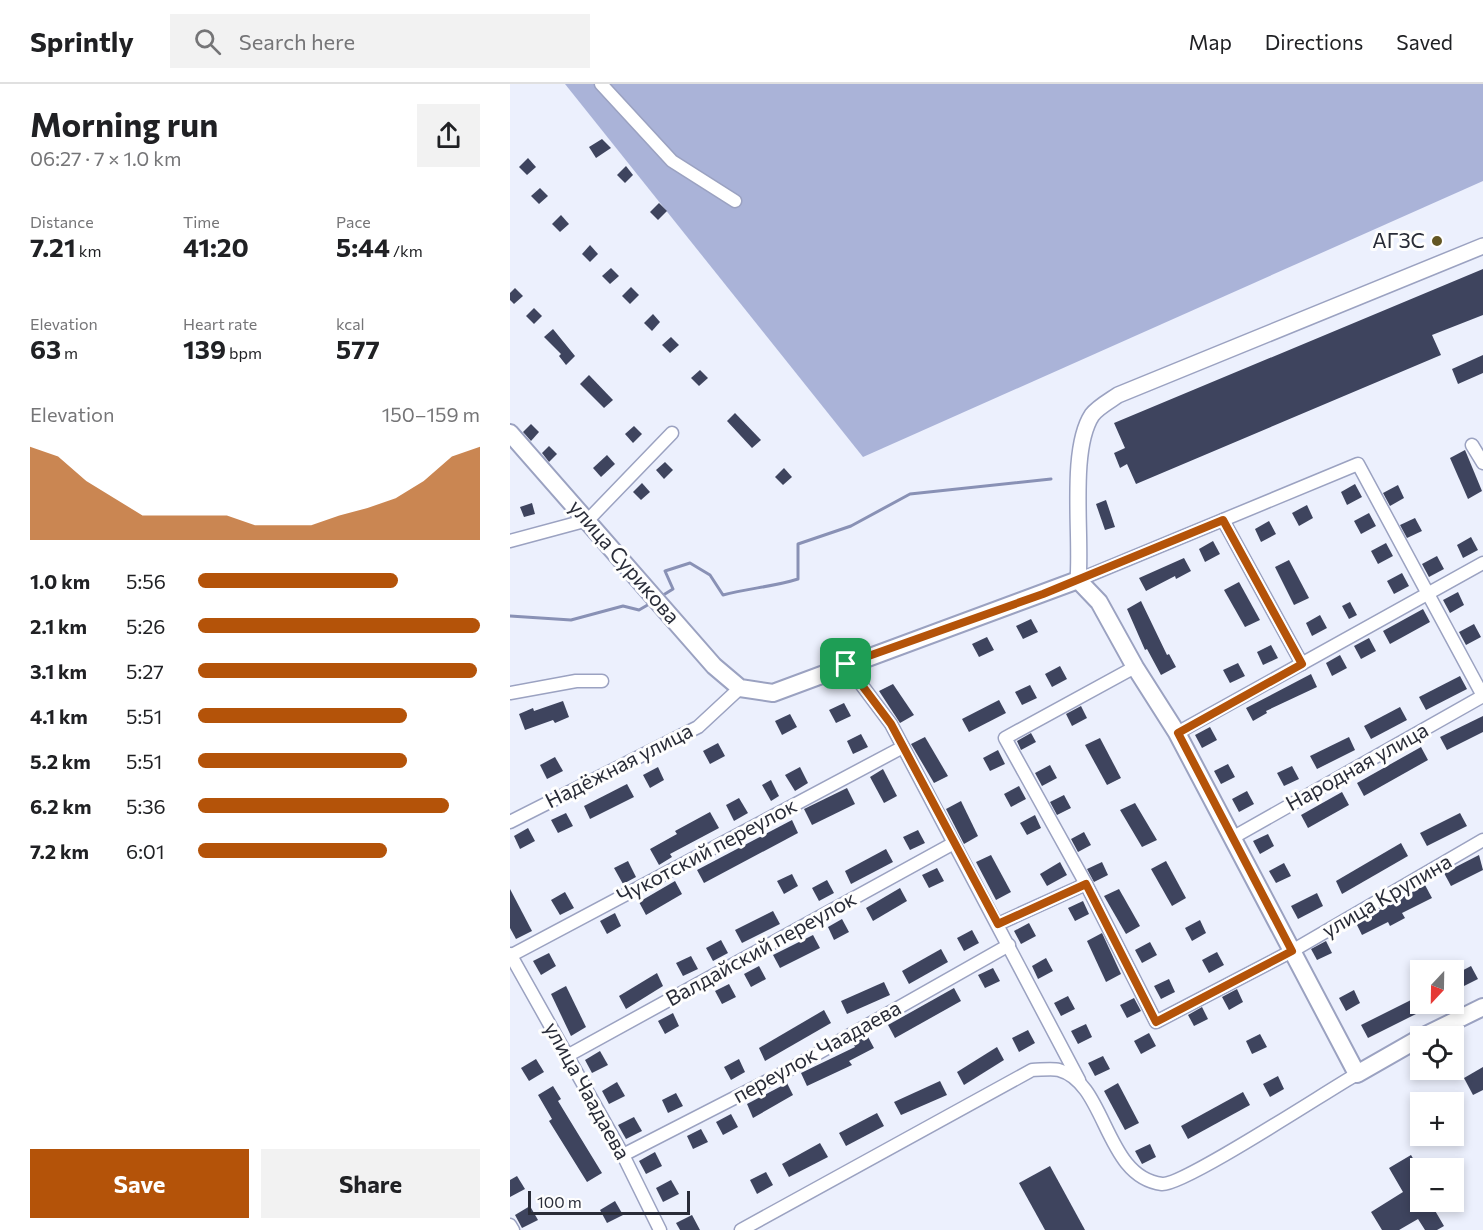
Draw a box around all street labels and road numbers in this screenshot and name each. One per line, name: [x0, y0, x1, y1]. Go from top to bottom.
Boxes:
street label: улица Сурикова: [565, 494, 686, 628]
street label: Народная улица: [1281, 716, 1432, 815]
street label: Надёжная улица: [540, 717, 696, 813]
street label: Чукотский переулок: [612, 792, 800, 908]
street label: улица Крупина: [1317, 848, 1455, 942]
street label: Валдайский переулок: [661, 885, 860, 1010]
street label: переулок Чаадаева: [728, 994, 905, 1107]
street label: улица Чаадаева: [540, 1017, 637, 1164]

